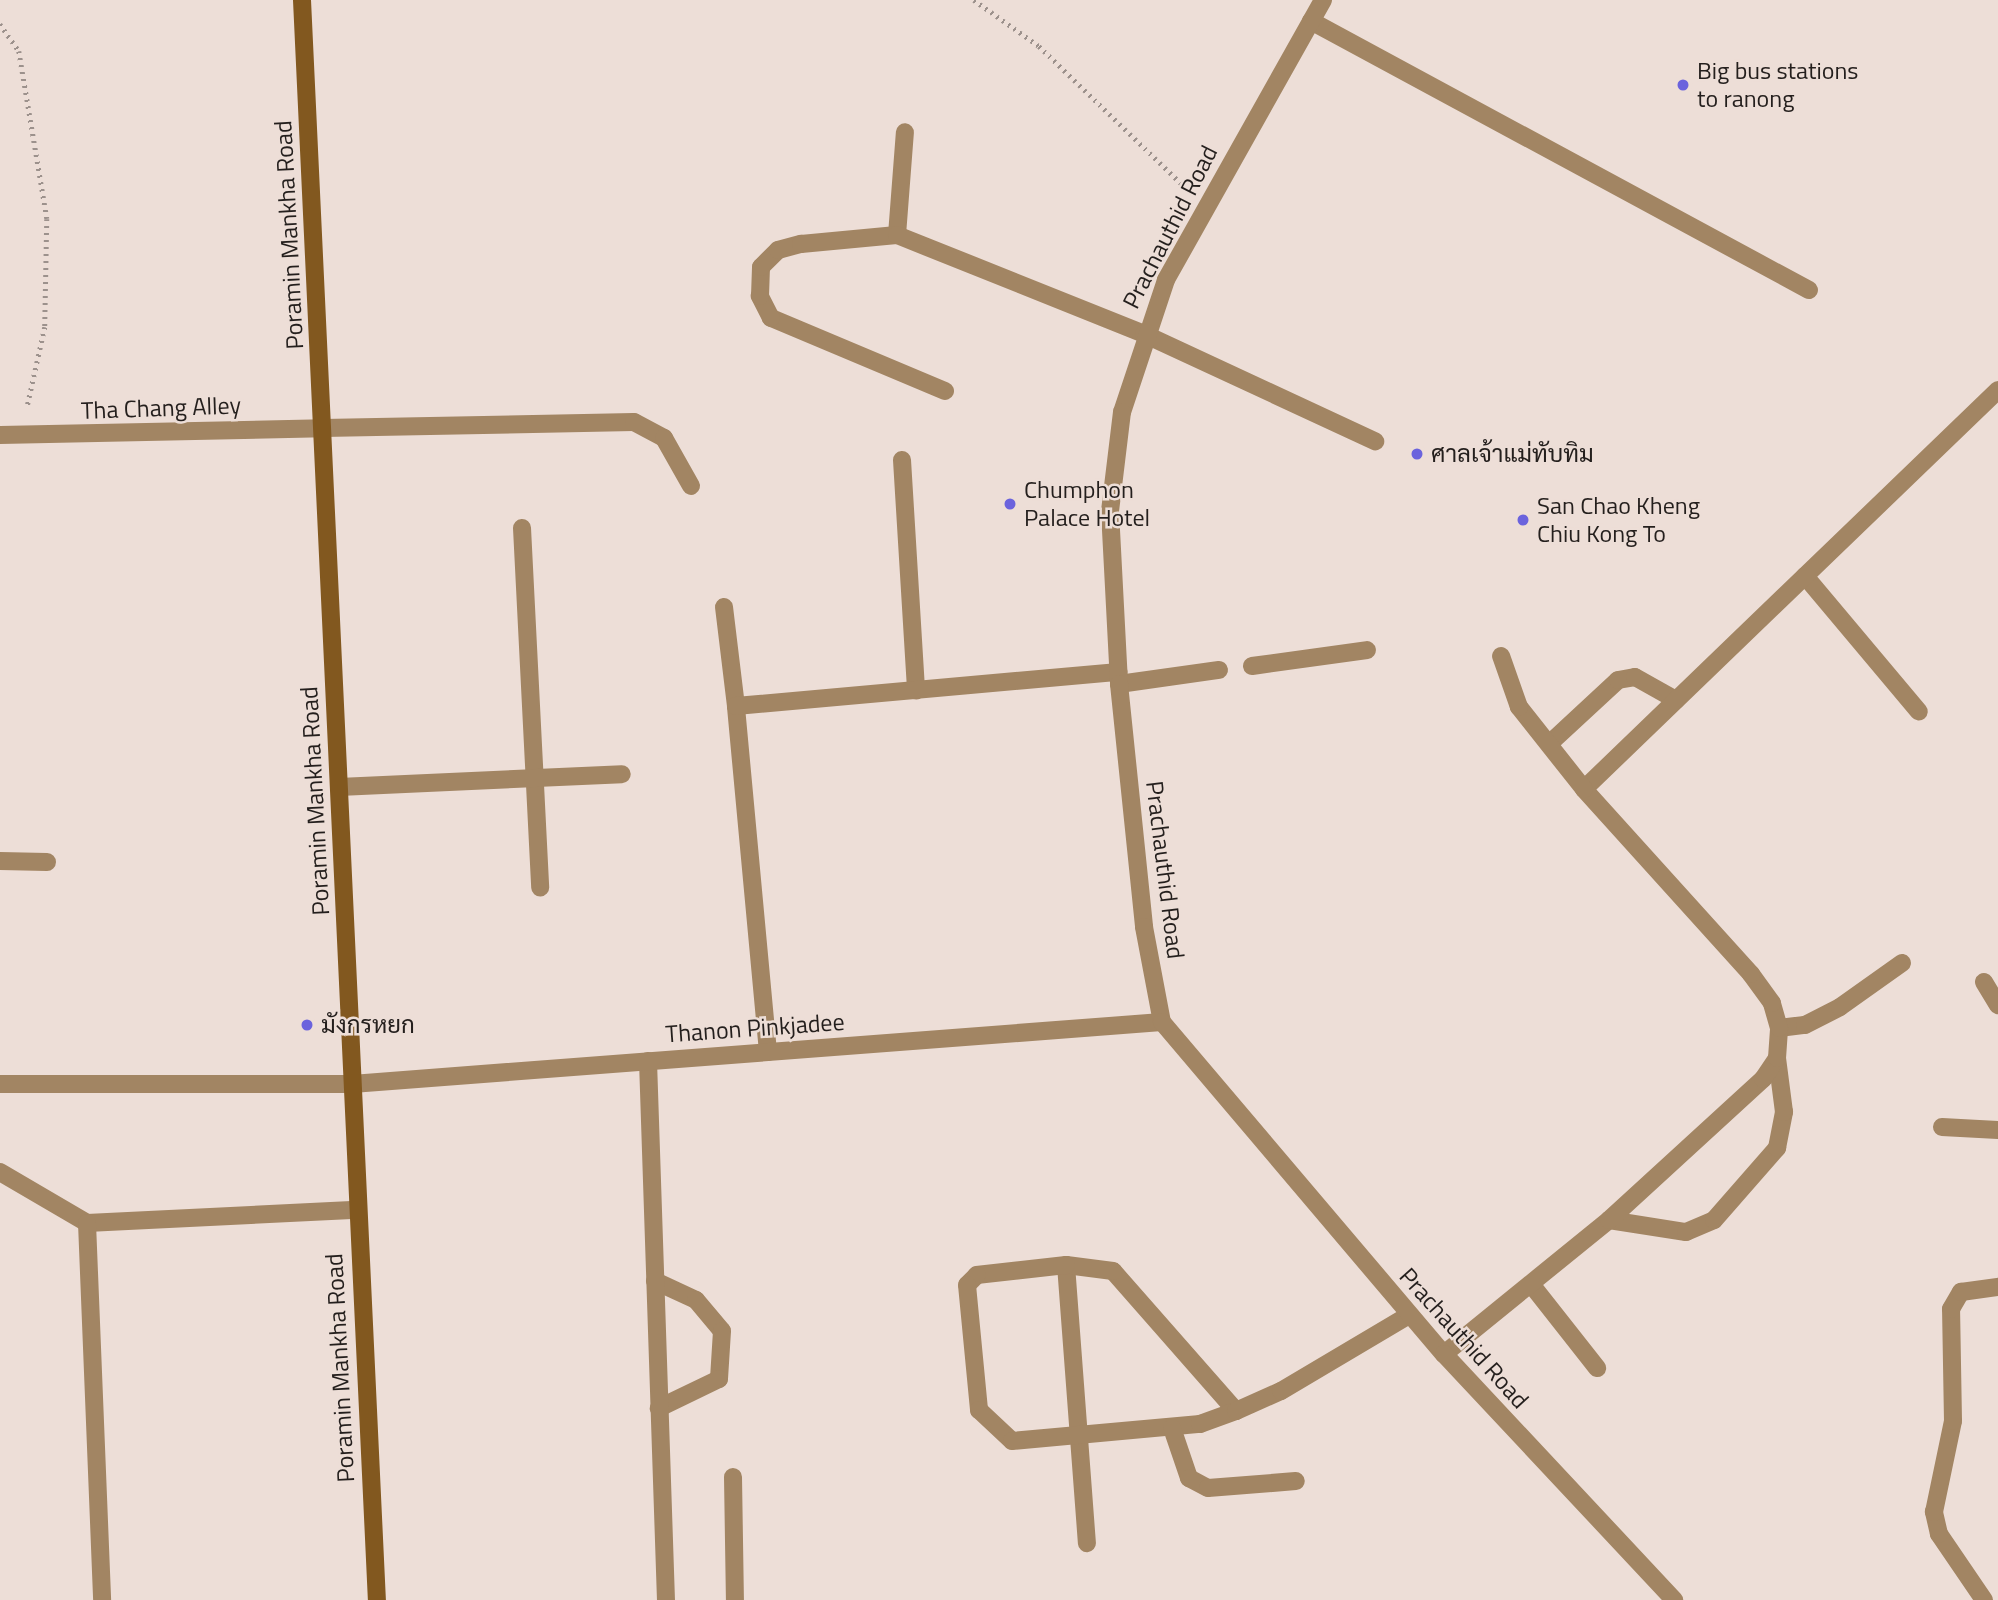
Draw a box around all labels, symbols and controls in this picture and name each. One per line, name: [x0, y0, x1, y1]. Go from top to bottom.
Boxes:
place label: Big bus stations to ranong: [1697, 57, 1858, 113]
marker: Big bus stations to ranong: [1675, 77, 1691, 93]
street label: Poramin Mankha Road: [269, 120, 309, 350]
street label: Prachauthid Road: [1116, 141, 1224, 313]
street label: Tha Chang Alley: [80, 391, 242, 425]
place label: ศาลเจ้าแม่ทับทิม: [1431, 440, 1594, 468]
marker: ศาลเจ้าแม่ทับทิม: [1409, 446, 1425, 462]
place label: Chumphon Palace Hotel: [1024, 476, 1150, 532]
place label: San Chao Kheng Chiu Kong To: [1537, 492, 1700, 548]
marker: Chumphon Palace Hotel: [1002, 496, 1018, 512]
marker: San Chao Kheng Chiu Kong To: [1515, 512, 1531, 528]
street label: Poramin Mankha Road: [295, 686, 335, 916]
street label: Prachauthid Road: [1140, 779, 1190, 961]
street label: Thanon Pinkjadee: [665, 1007, 845, 1049]
place label: มังกรหยก: [321, 1011, 415, 1039]
marker: มังกรหยก: [299, 1017, 315, 1033]
street label: Poramin Mankha Road: [320, 1253, 360, 1483]
street label: Prachauthid Road: [1393, 1262, 1535, 1414]

